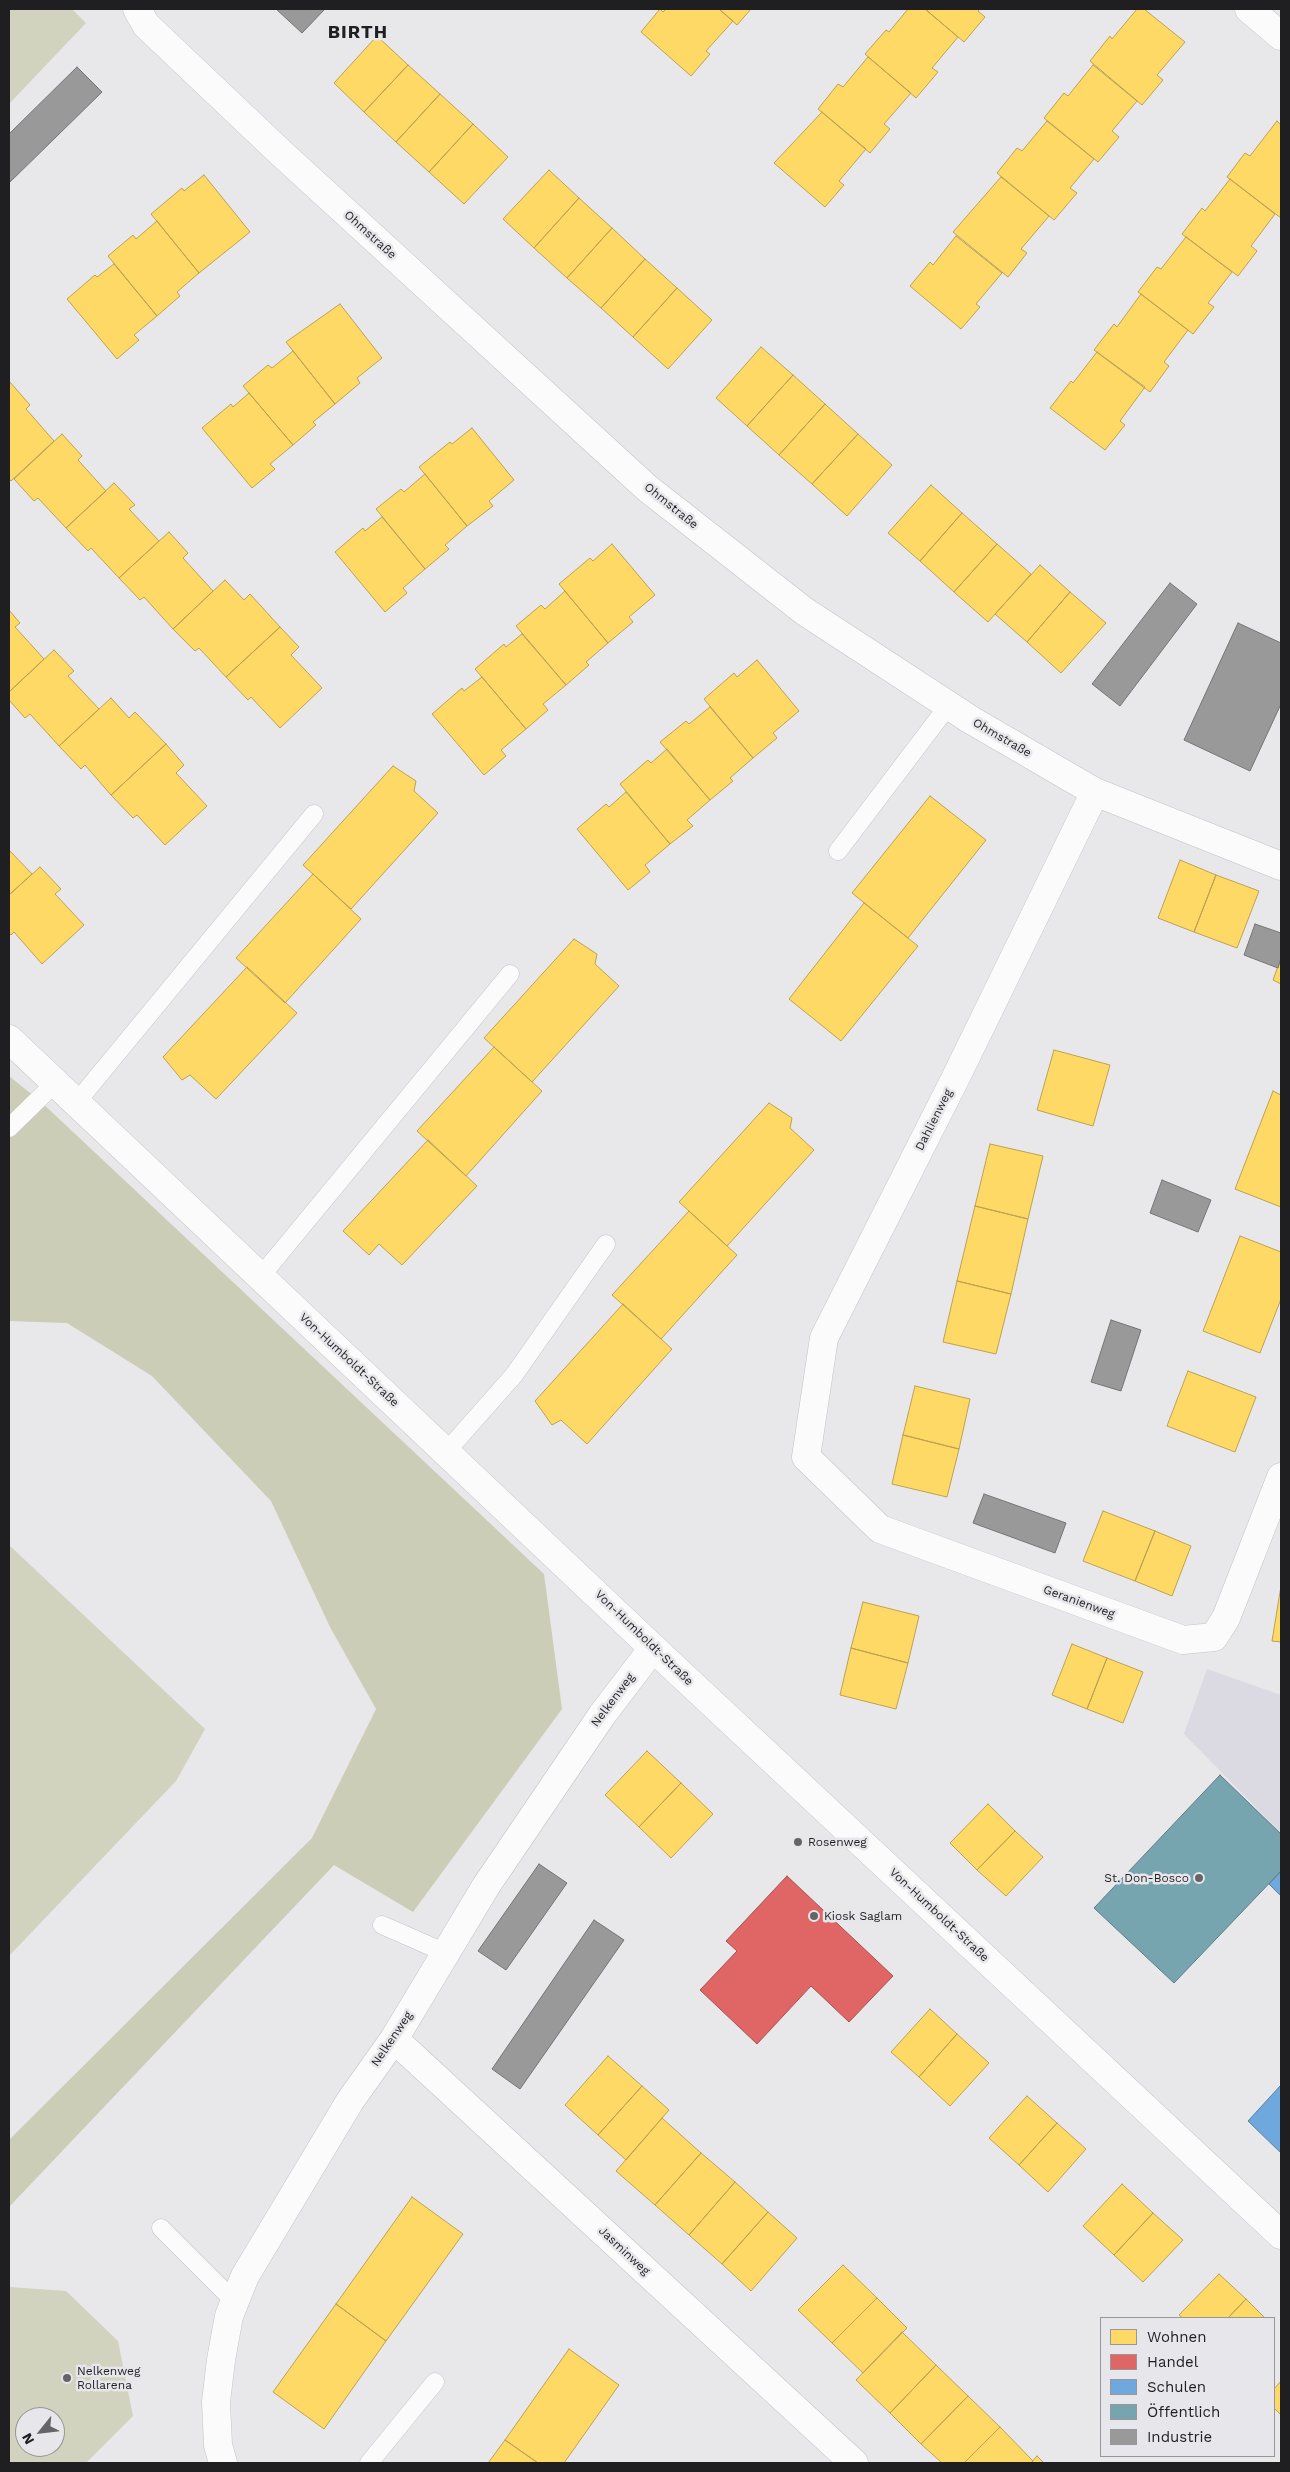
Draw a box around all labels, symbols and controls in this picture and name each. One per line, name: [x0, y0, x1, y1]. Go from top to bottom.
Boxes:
district label: BIRTH: [327, 22, 389, 44]
street label: Ohmstraße: [341, 208, 399, 262]
street label: Ohmstraße: [641, 480, 701, 532]
street label: Ohmstraße: [970, 716, 1034, 760]
street label: Dahlienweg: [912, 1087, 956, 1153]
street label: Von-Humboldt-Straße: [296, 1310, 402, 1410]
street label: Geranienweg: [1041, 1582, 1117, 1622]
street label: Von-Humboldt-Straße: [592, 1587, 696, 1689]
street label: Nelkenweg: [588, 1670, 638, 1730]
place label: Rosenweg: [808, 1835, 867, 1849]
marker: Rosenweg: [792, 1836, 804, 1848]
street label: Von-Humboldt-Straße: [886, 1865, 992, 1965]
place label: St. Don-Bosco: [1104, 1871, 1189, 1885]
marker: St. Don-Bosco: [1193, 1872, 1205, 1884]
place label: Kiosk Saglam: [824, 1909, 902, 1923]
marker: Kiosk Saglam: [808, 1910, 820, 1922]
street label: Nelkenweg: [368, 2009, 416, 2069]
street label: Jasminweg: [595, 2224, 653, 2278]
legend: [1100, 2317, 1275, 2457]
text: Wohnen: [1147, 2328, 1206, 2346]
text: Handel: [1147, 2353, 1198, 2371]
place label: Nelkenweg Rollarena: [77, 2364, 140, 2392]
marker: Nelkenweg Rollarena: [61, 2372, 73, 2384]
text: Schulen: [1147, 2378, 1206, 2396]
text: Öffentlich: [1147, 2403, 1220, 2421]
north arrow: [15, 2407, 65, 2457]
text: Industrie: [1147, 2428, 1212, 2446]
text: N: [18, 2430, 37, 2447]

